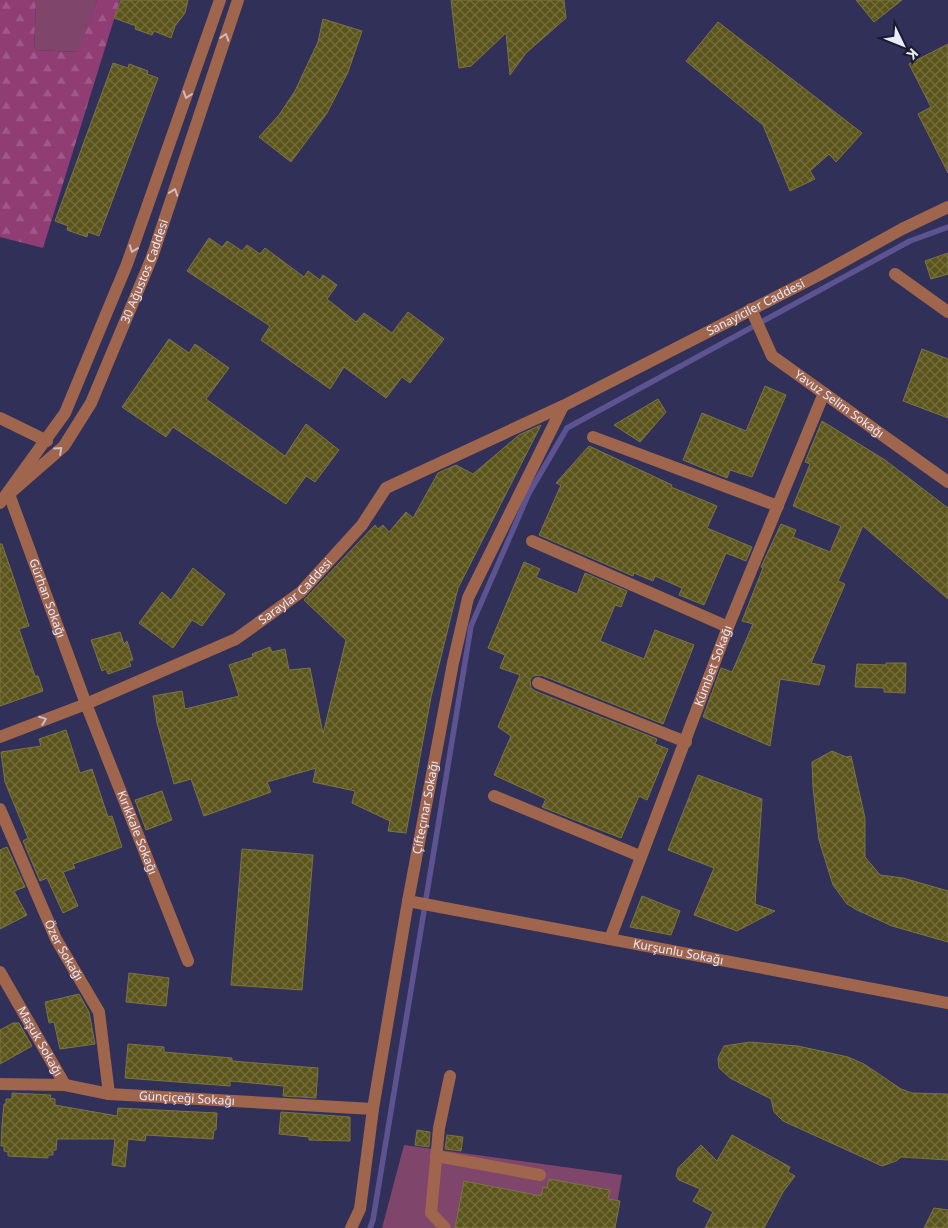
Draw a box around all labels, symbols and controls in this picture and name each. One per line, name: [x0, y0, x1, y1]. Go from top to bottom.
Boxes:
north arrow: [878, 20, 928, 70]
one-way arrow: [219, 34, 229, 42]
text: K: [902, 44, 923, 65]
one-way arrow: [183, 91, 193, 99]
one-way arrow: [169, 188, 179, 197]
street label: 30 Ağustos Caddesi: [116, 217, 172, 326]
one-way arrow: [129, 244, 139, 253]
street label: Sanayiciler Caddesi: [703, 275, 808, 339]
street label: Yavuz Selim Sokağı: [791, 366, 888, 442]
one-way arrow: [53, 447, 62, 456]
street label: Saraylar Caddesi: [255, 554, 336, 628]
street label: Gürhan Sokağı: [25, 556, 70, 640]
street label: Kümbet Sokağı: [690, 623, 736, 709]
one-way arrow: [38, 716, 47, 727]
street label: Çifteçınar Sokağı: [408, 759, 442, 855]
street label: Kırıkkale Sokağı: [113, 788, 162, 877]
street label: Özer Sokağı: [41, 917, 88, 984]
street label: Kurşunlu Sokağı: [632, 935, 725, 968]
street label: Maşuk Sokağı: [14, 1003, 67, 1079]
street label: Günçiçeği Sokağı: [139, 1087, 235, 1109]

